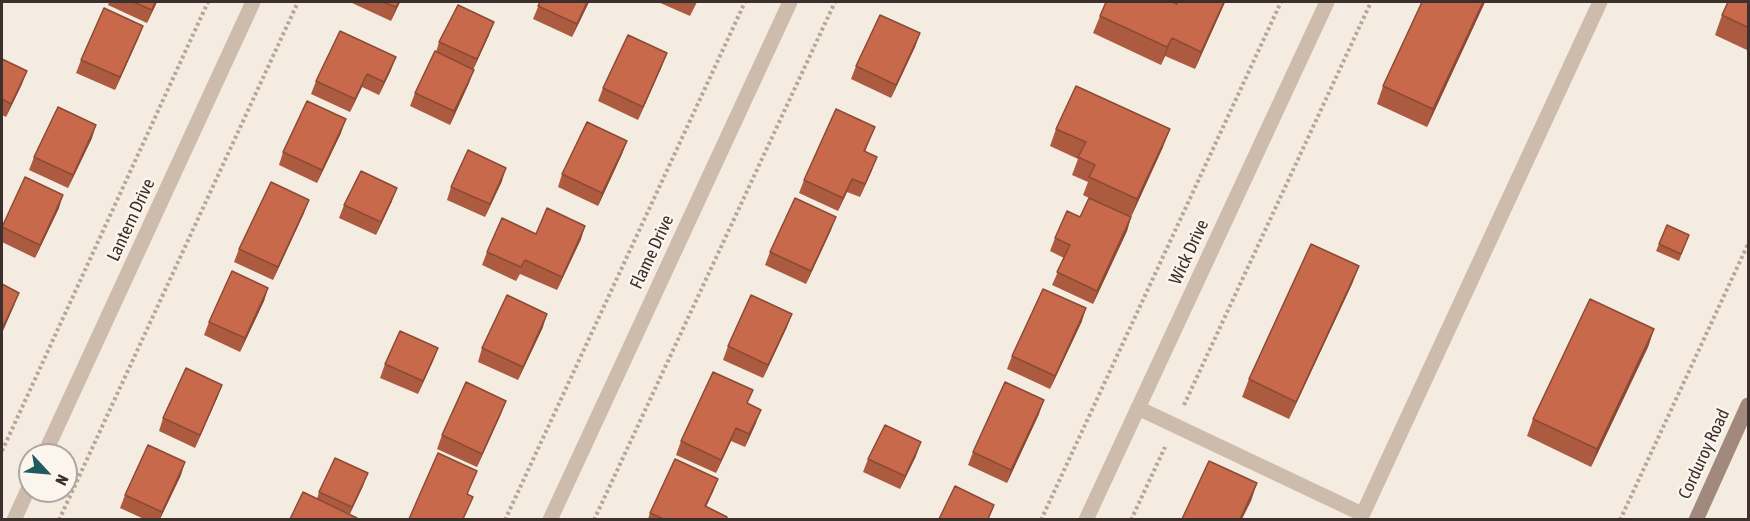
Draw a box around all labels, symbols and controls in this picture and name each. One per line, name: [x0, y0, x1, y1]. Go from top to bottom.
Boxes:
street label: Lantern Drive: [102, 175, 160, 265]
street label: Flame Drive: [626, 212, 678, 292]
street label: Wick Drive: [1165, 216, 1213, 288]
street label: Corduroy Road: [1674, 406, 1734, 502]
north arrow: [18, 443, 78, 503]
text: N: [52, 472, 73, 488]

